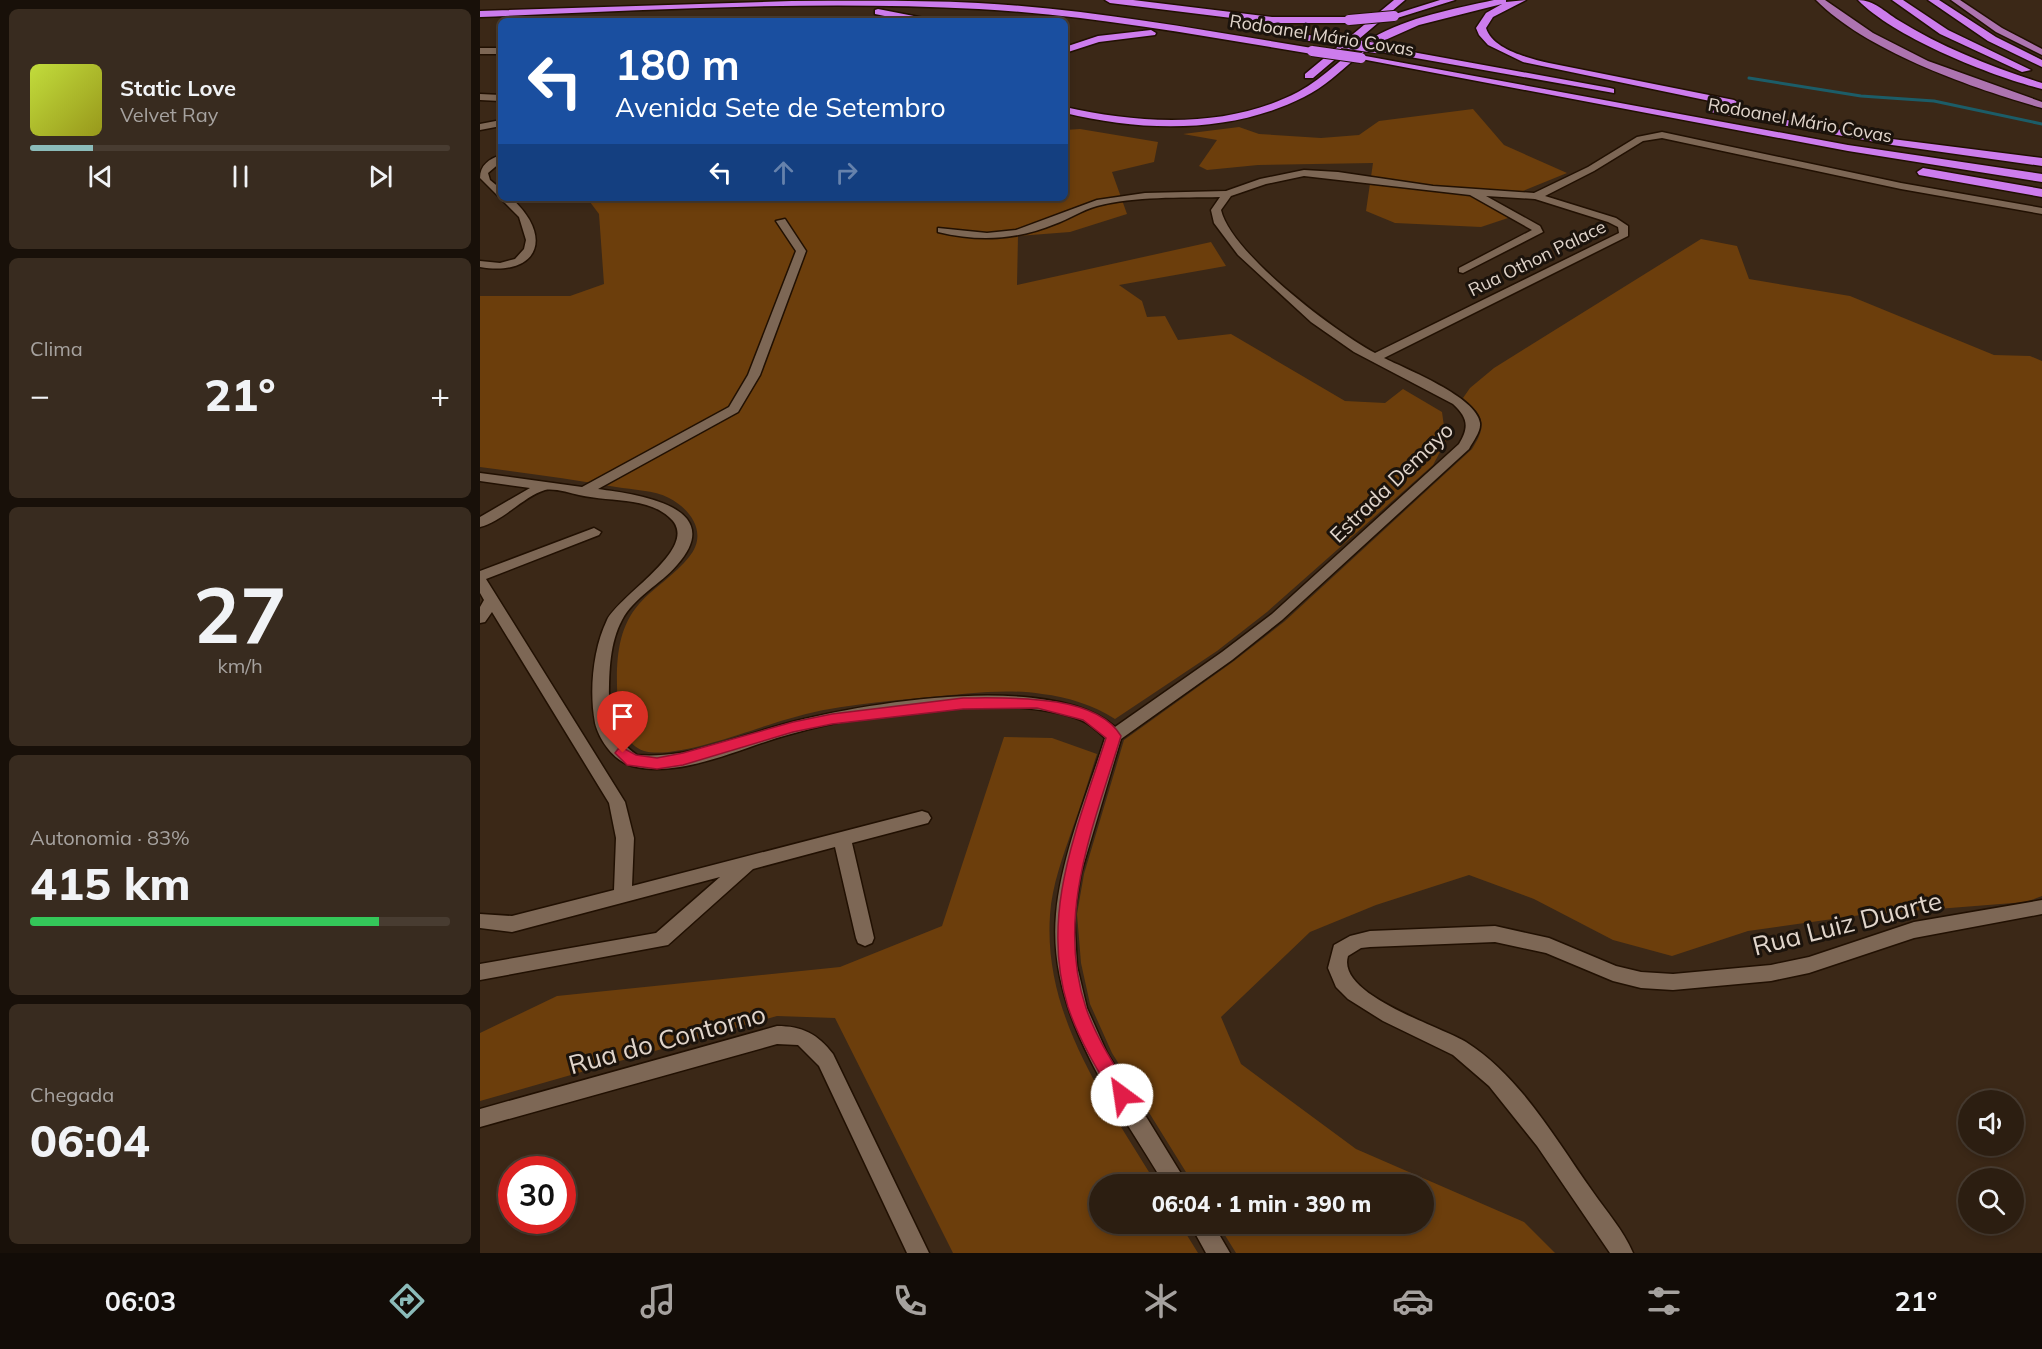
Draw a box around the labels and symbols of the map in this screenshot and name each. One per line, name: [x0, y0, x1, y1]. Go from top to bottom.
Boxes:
street label: Rodoanel Mário Covas: [1228, 9, 1416, 61]
street label: Rodoanel Mário Covas: [1706, 92, 1894, 148]
street label: Rua Othon Palace: [1464, 215, 1610, 301]
street label: Estrada Demayo: [1324, 416, 1458, 548]
pin: [597, 691, 648, 753]
street label: Rua Luiz Duarte: [1749, 884, 1945, 962]
street label: Rua do Contorno: [565, 997, 769, 1081]
position arrow: [1090, 1063, 1154, 1127]
speed limit sign: 30: [498, 1156, 576, 1234]

